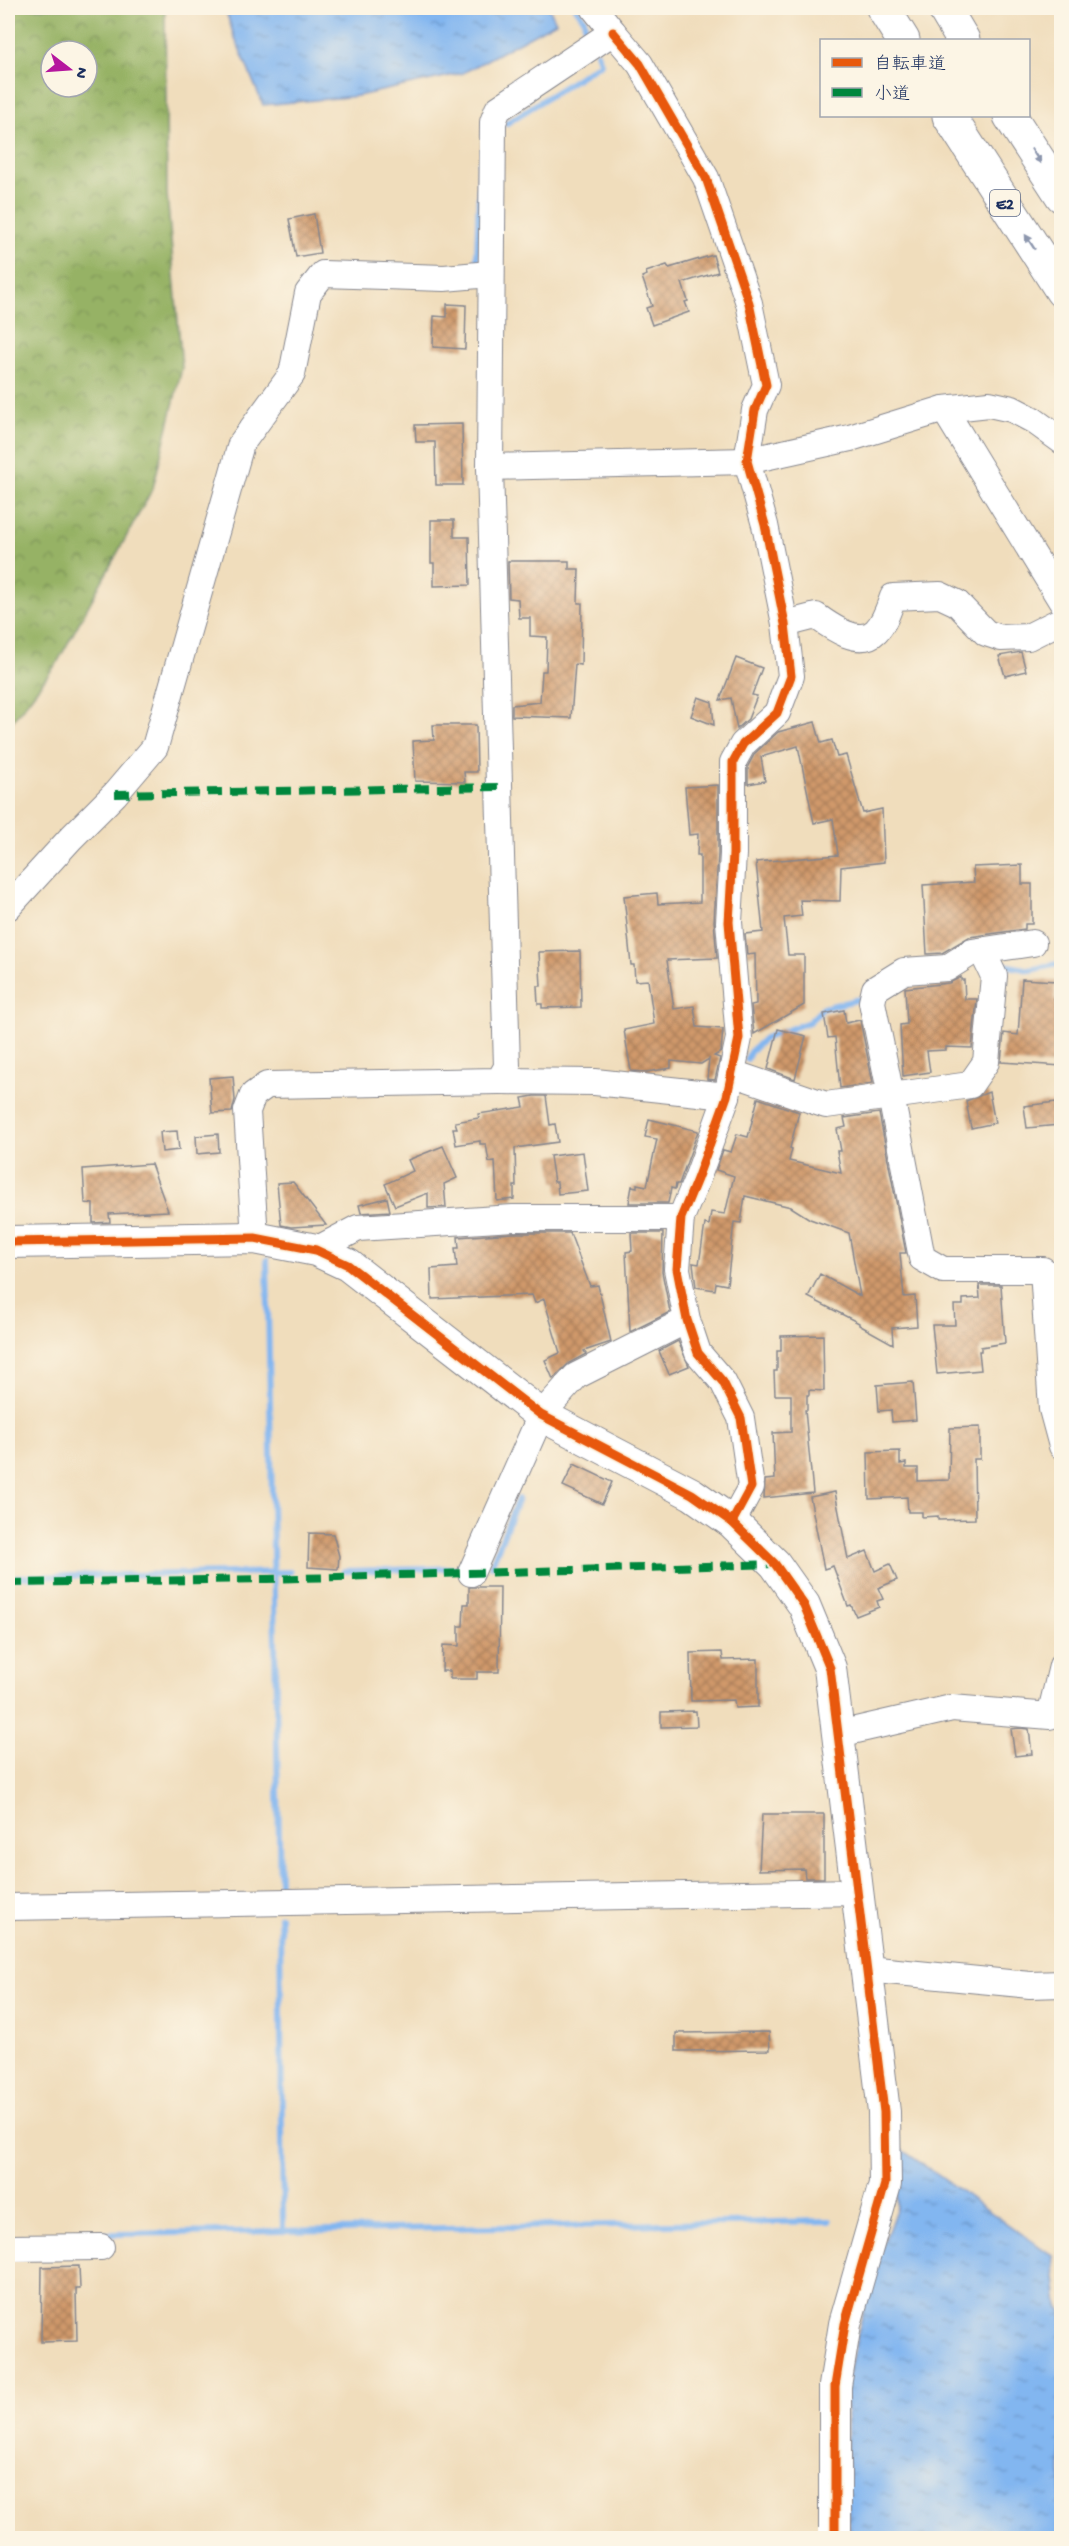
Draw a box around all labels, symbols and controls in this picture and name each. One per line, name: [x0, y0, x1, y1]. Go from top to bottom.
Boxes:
north arrow: [39, 39, 99, 99]
legend: [820, 39, 1030, 117]
text: 自転車道: [874, 54, 946, 76]
text: N: [69, 65, 91, 81]
text: 小道: [874, 84, 910, 106]
one-way arrow: [1030, 147, 1041, 164]
road number: E2: [990, 190, 1020, 216]
one-way arrow: [1024, 234, 1036, 250]

